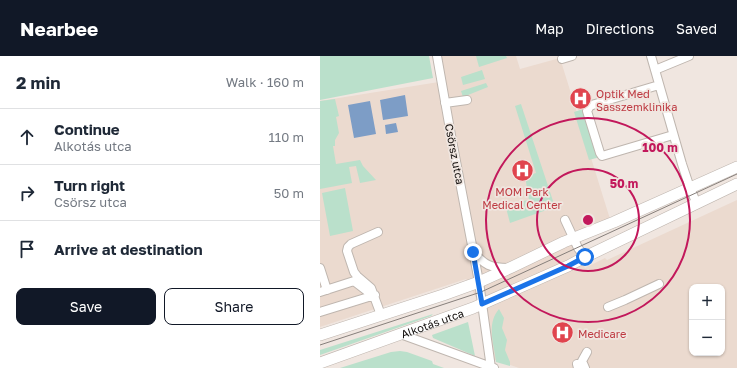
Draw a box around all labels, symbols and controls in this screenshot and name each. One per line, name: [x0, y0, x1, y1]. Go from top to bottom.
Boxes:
text: Nearbee: [20, 17, 98, 40]
text: Map: [535, 20, 564, 37]
text: Directions: [586, 20, 654, 37]
text: Saved: [676, 20, 717, 37]
text: 2 min: [16, 72, 60, 93]
text: Walk · 160 m: [226, 74, 304, 90]
hospital icon: Optik Med Sasszemklinika: [568, 86, 594, 112]
place label: Optik Med Sasszemklinika: [596, 87, 677, 113]
text: Continue: [54, 120, 120, 138]
street label: Csörsz utca: [443, 122, 467, 186]
icon: ahead: [16, 126, 38, 148]
text: 110 m: [269, 129, 304, 145]
text: Alkotás utca: [54, 138, 132, 154]
text: 100 m: [642, 140, 678, 155]
hospital icon: MOM Park Medical Center: [509, 158, 535, 184]
text: Turn right: [54, 176, 125, 194]
text: 50 m: [610, 176, 638, 191]
icon: right: [16, 182, 38, 204]
text: 50 m: [274, 185, 304, 201]
place label: MOM Park Medical Center: [482, 185, 563, 211]
text: Csörsz utca: [54, 194, 127, 210]
centre of rings: [581, 213, 595, 227]
icon: arrive: [16, 238, 38, 260]
text: Arrive at destination: [54, 240, 203, 258]
route end: [464, 243, 482, 261]
route start: [576, 248, 594, 266]
map controls: [689, 284, 725, 356]
button: +: [689, 284, 725, 320]
button: Save: [16, 288, 156, 325]
button: Share: [164, 288, 304, 325]
street label: Alkotás utca: [399, 305, 465, 340]
hospital icon: Medicare: [550, 320, 576, 346]
button: −: [689, 320, 725, 356]
place label: Medicare: [578, 327, 626, 340]

